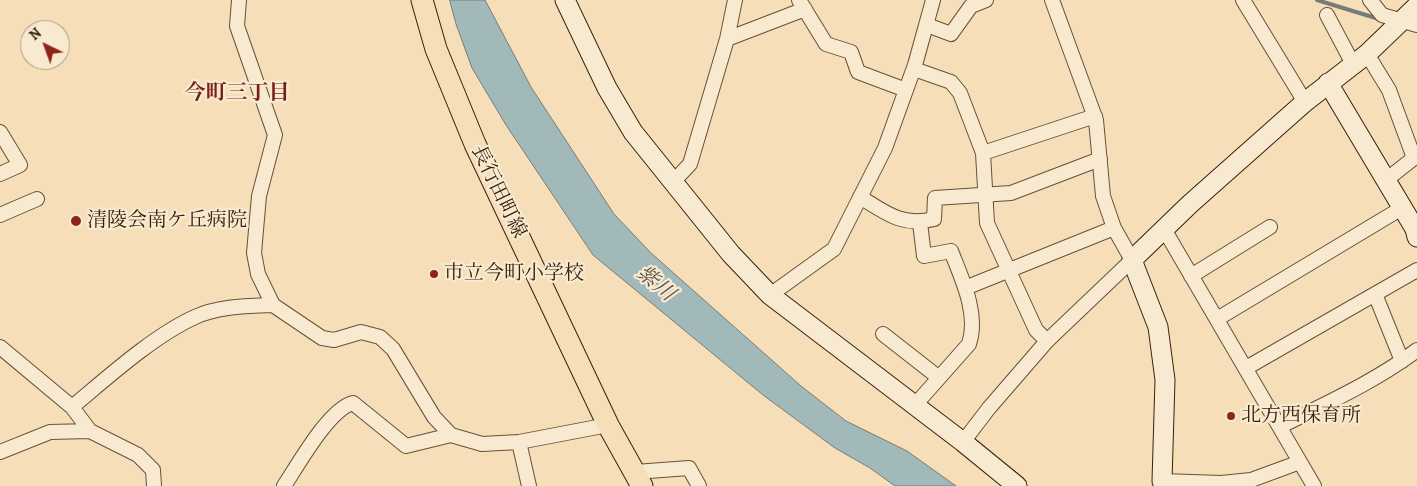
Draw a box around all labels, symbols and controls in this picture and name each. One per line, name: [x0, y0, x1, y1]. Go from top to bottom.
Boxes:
north arrow: [20, 20, 70, 70]
text: N: [25, 24, 45, 45]
district label: 今町三丁目: [185, 81, 289, 107]
street label: 長行田町線: [465, 142, 531, 242]
place label: 清陵会南ケ丘病院: [87, 209, 247, 233]
marker: 清陵会南ケ丘病院: [69, 214, 83, 228]
water label: 紫川: [631, 261, 679, 307]
place label: 市立今町小学校: [444, 262, 584, 286]
marker: 市立今町小学校: [428, 268, 440, 280]
place label: 北方西保育所: [1241, 404, 1361, 428]
marker: 北方西保育所: [1225, 410, 1237, 422]

